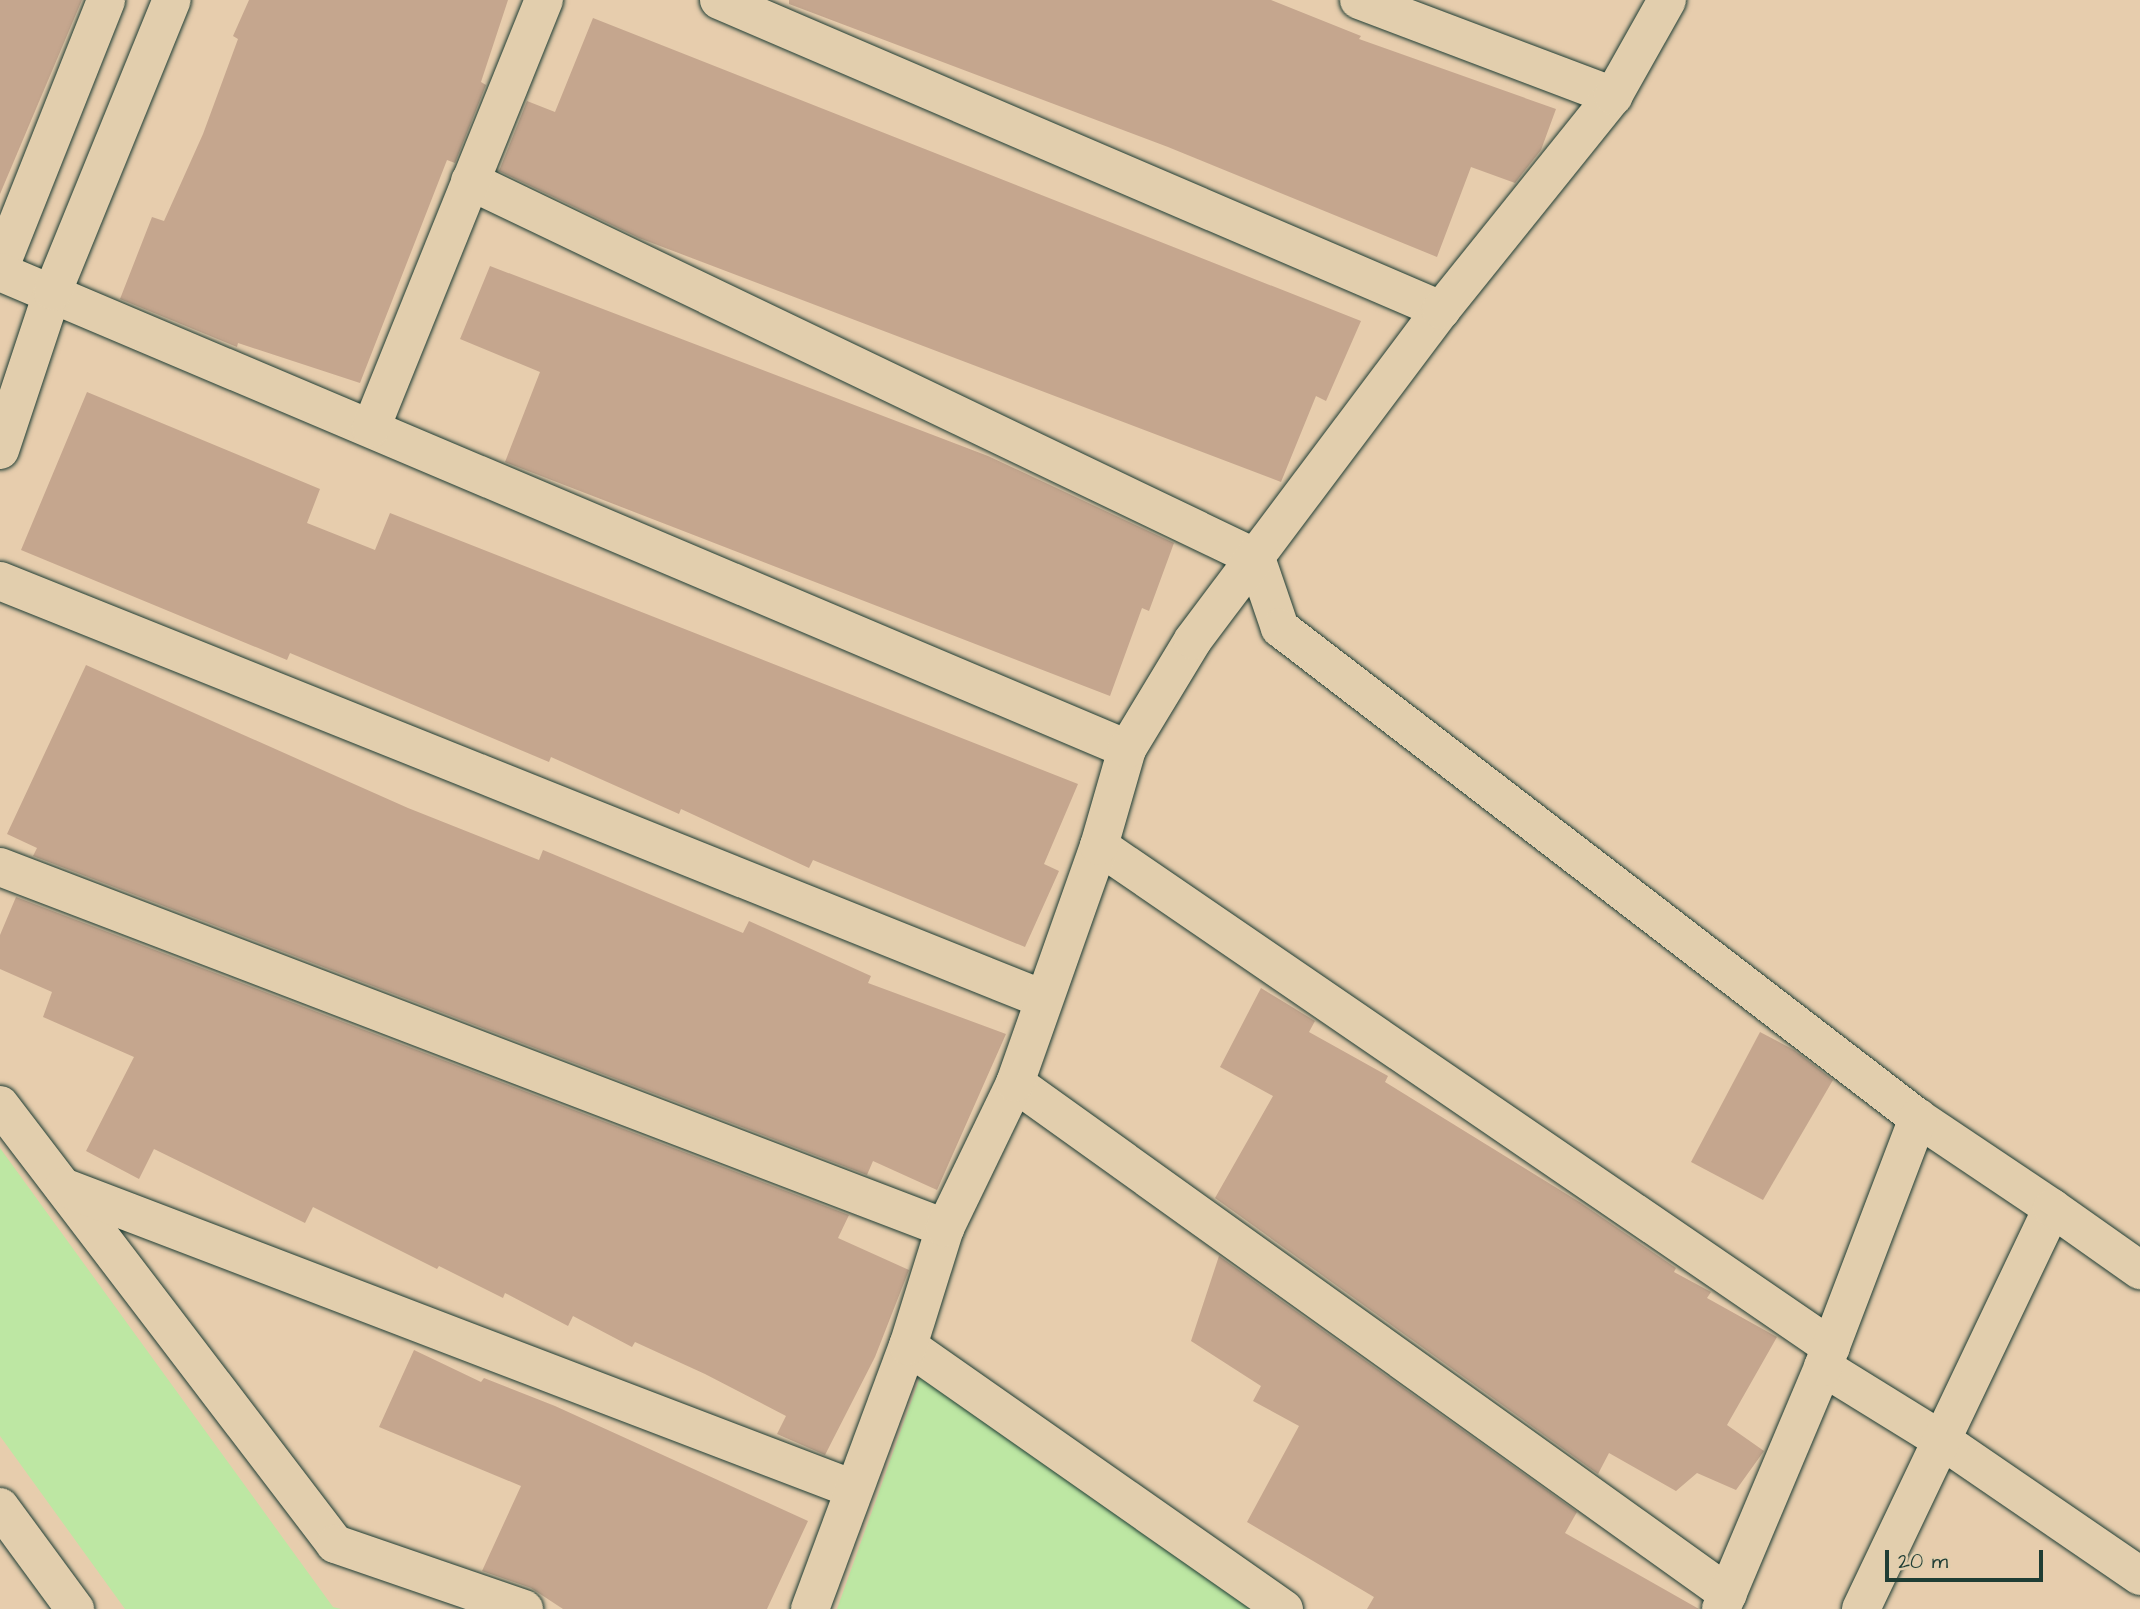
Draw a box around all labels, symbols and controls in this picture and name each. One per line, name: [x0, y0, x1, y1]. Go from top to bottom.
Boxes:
scale bar: [1888, 1536, 2046, 1580]
text: 20 m: [1898, 1547, 1948, 1576]

